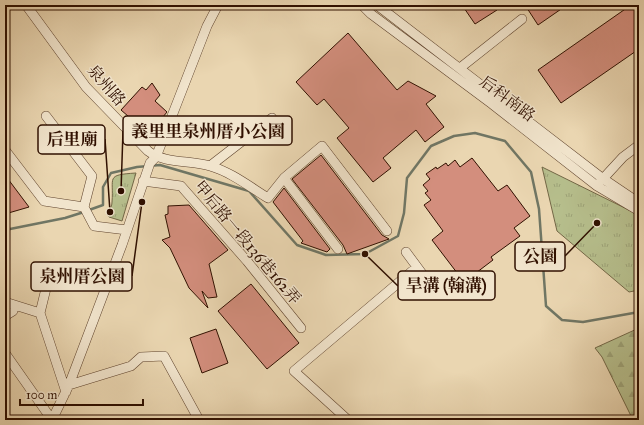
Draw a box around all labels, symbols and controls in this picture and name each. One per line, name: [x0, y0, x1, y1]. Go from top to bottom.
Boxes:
street label: 泉州路: [84, 61, 130, 110]
street label: 后科南路: [476, 72, 539, 125]
callout: 義里里泉州厝小公園: [123, 116, 292, 145]
text: 義里里泉州厝小公園: [132, 121, 285, 142]
callout: 后里廟: [38, 125, 105, 154]
text: 后里廟: [47, 129, 98, 150]
street label: 甲后路一段136巷162弄: [190, 177, 305, 308]
callout: 公園: [515, 242, 565, 271]
text: 公園: [523, 246, 557, 267]
callout: 泉州厝公園: [31, 262, 132, 291]
text: 泉州厝公園: [40, 266, 125, 287]
callout: 旱溝 (翰溝): [398, 271, 495, 300]
text: 旱溝 (翰溝): [405, 275, 487, 296]
scale bar: [20, 381, 143, 407]
text: 100 m: [26, 388, 57, 402]

